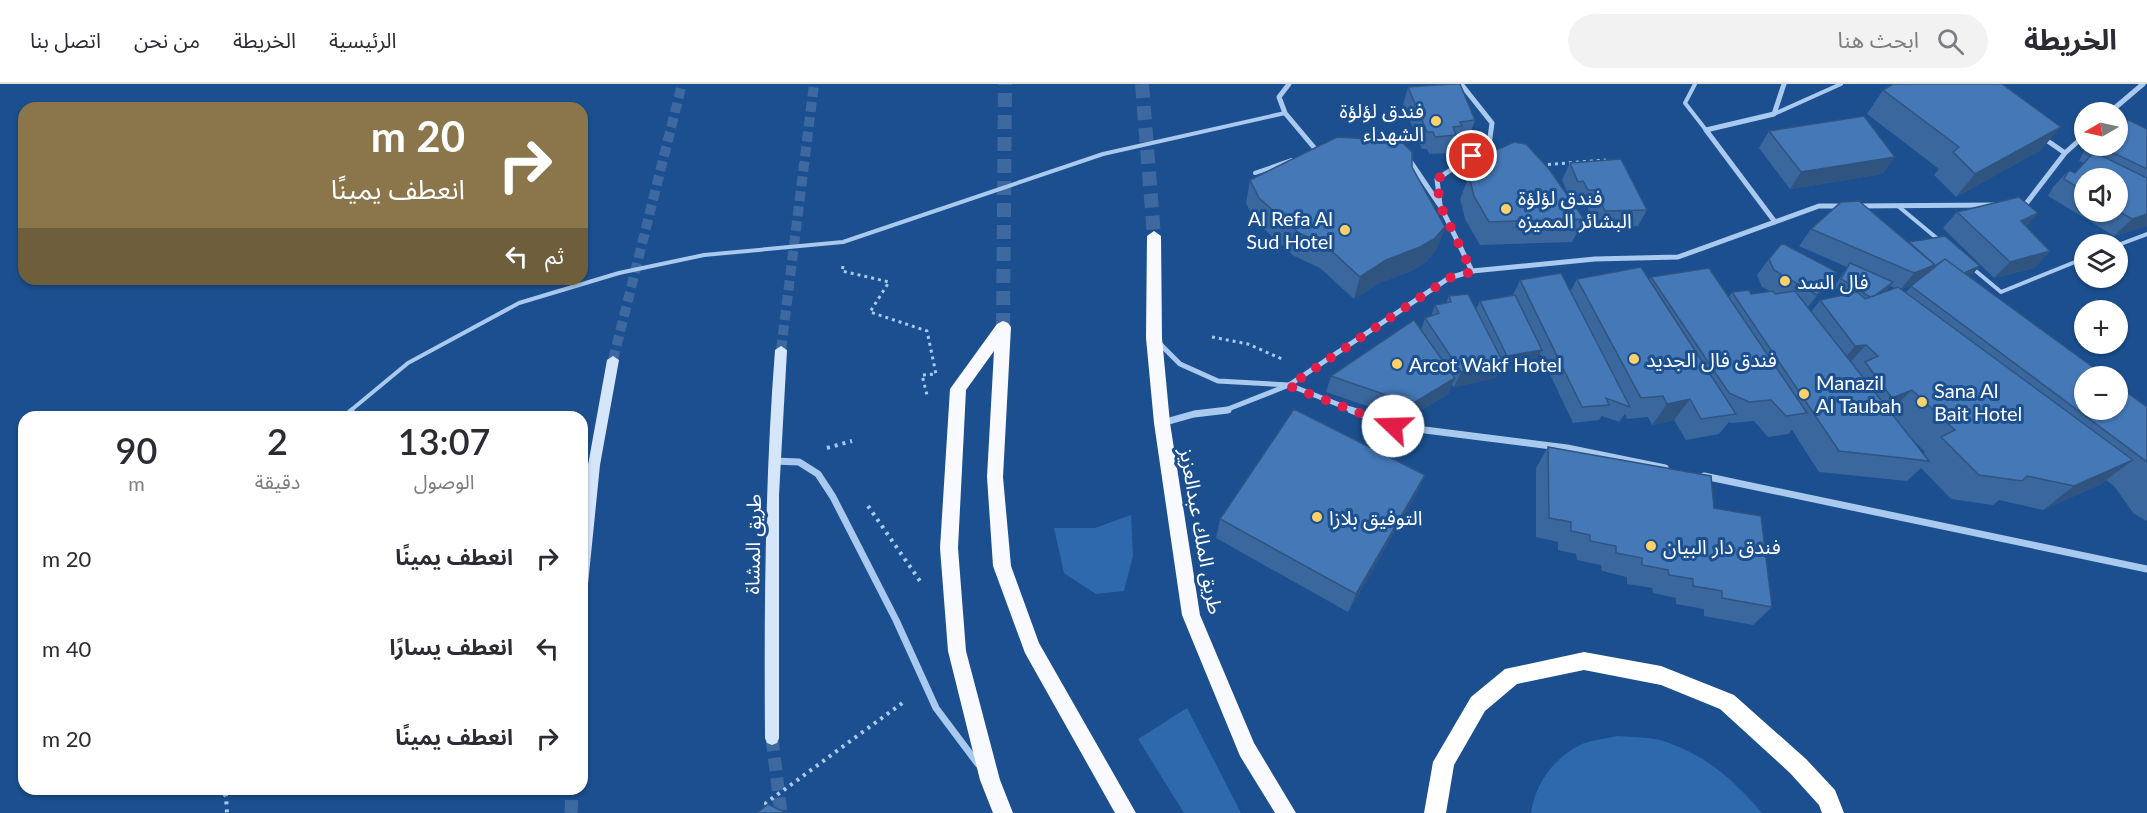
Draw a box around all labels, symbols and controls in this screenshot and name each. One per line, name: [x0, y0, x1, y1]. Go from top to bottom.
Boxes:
search box: [1568, 14, 1988, 68]
text: الخريطة: [2024, 22, 2117, 56]
icon: search: [1934, 25, 1967, 58]
text: ابحث هنا: [1838, 26, 1919, 53]
text: اتصل بنا: [30, 27, 101, 52]
text: من نحن: [134, 27, 200, 52]
text: الخريطة: [233, 27, 296, 52]
text: الرئيسية: [329, 27, 396, 52]
place label: فندق لؤلؤة الشهداء: [1340, 98, 1424, 145]
north arrow: [2074, 102, 2128, 156]
map controls: [2074, 102, 2128, 420]
text: 20 m: [371, 111, 465, 161]
marker: فندق لؤلؤة الشهداء: [1429, 114, 1443, 128]
icon: right: [486, 126, 564, 204]
pin: [1446, 130, 1497, 181]
icon: arrive: [1455, 139, 1488, 172]
button: sound: [2074, 168, 2128, 222]
text: انعطف يمينًا: [331, 172, 465, 205]
place label: فندق لؤلؤة البشائر المميزه: [1518, 185, 1632, 233]
marker: فندق لؤلؤة البشائر المميزه: [1499, 202, 1513, 216]
place label: Al Refa Al Sud Hotel: [1246, 206, 1333, 253]
marker: Al Refa Al Sud Hotel: [1338, 223, 1352, 237]
button: layers: [2074, 234, 2128, 288]
icon: left: [500, 240, 533, 273]
text: ثم: [545, 242, 564, 269]
place label: فال السد: [1797, 269, 1868, 294]
marker: فال السد: [1778, 274, 1792, 288]
button: +: [2074, 300, 2128, 354]
place label: فندق فال الجديد: [1646, 347, 1777, 372]
place label: Arcot Wakf Hotel: [1409, 352, 1562, 376]
marker: فندق فال الجديد: [1627, 352, 1641, 366]
marker: Arcot Wakf Hotel: [1390, 357, 1404, 371]
button: −: [2074, 366, 2128, 420]
place label: Manazil Al Taubah: [1816, 370, 1902, 417]
place label: Sana Al Bait Hotel: [1934, 378, 2022, 425]
marker: Manazil Al Taubah: [1797, 387, 1811, 401]
position arrow: [1361, 394, 1425, 458]
marker: Sana Al Bait Hotel: [1915, 395, 1929, 409]
text: 2: [267, 419, 288, 463]
text: 13:07: [398, 419, 491, 463]
text: 90: [116, 428, 157, 472]
street label: طريق الملك عبدالعزيز: [1173, 445, 1228, 616]
text: دقيقة: [255, 469, 300, 493]
text: الوصول: [414, 469, 475, 493]
text: m: [128, 471, 145, 495]
street label: طريق المشاة: [739, 494, 767, 595]
place label: التوفيق بلازا: [1329, 505, 1423, 531]
marker: التوفيق بلازا: [1310, 510, 1324, 524]
place label: فندق دار البيان: [1663, 534, 1781, 559]
marker: فندق دار البيان: [1644, 539, 1658, 553]
icon: right: [531, 542, 564, 575]
text: انعطف يمينًا: [395, 543, 513, 570]
text: 20 m: [42, 545, 91, 572]
icon: left: [531, 632, 564, 665]
text: انعطف يسارًا: [389, 633, 513, 660]
text: 40 m: [42, 635, 91, 662]
icon: right: [531, 722, 564, 755]
text: انعطف يمينًا: [395, 723, 513, 750]
text: 20 m: [42, 725, 91, 752]

